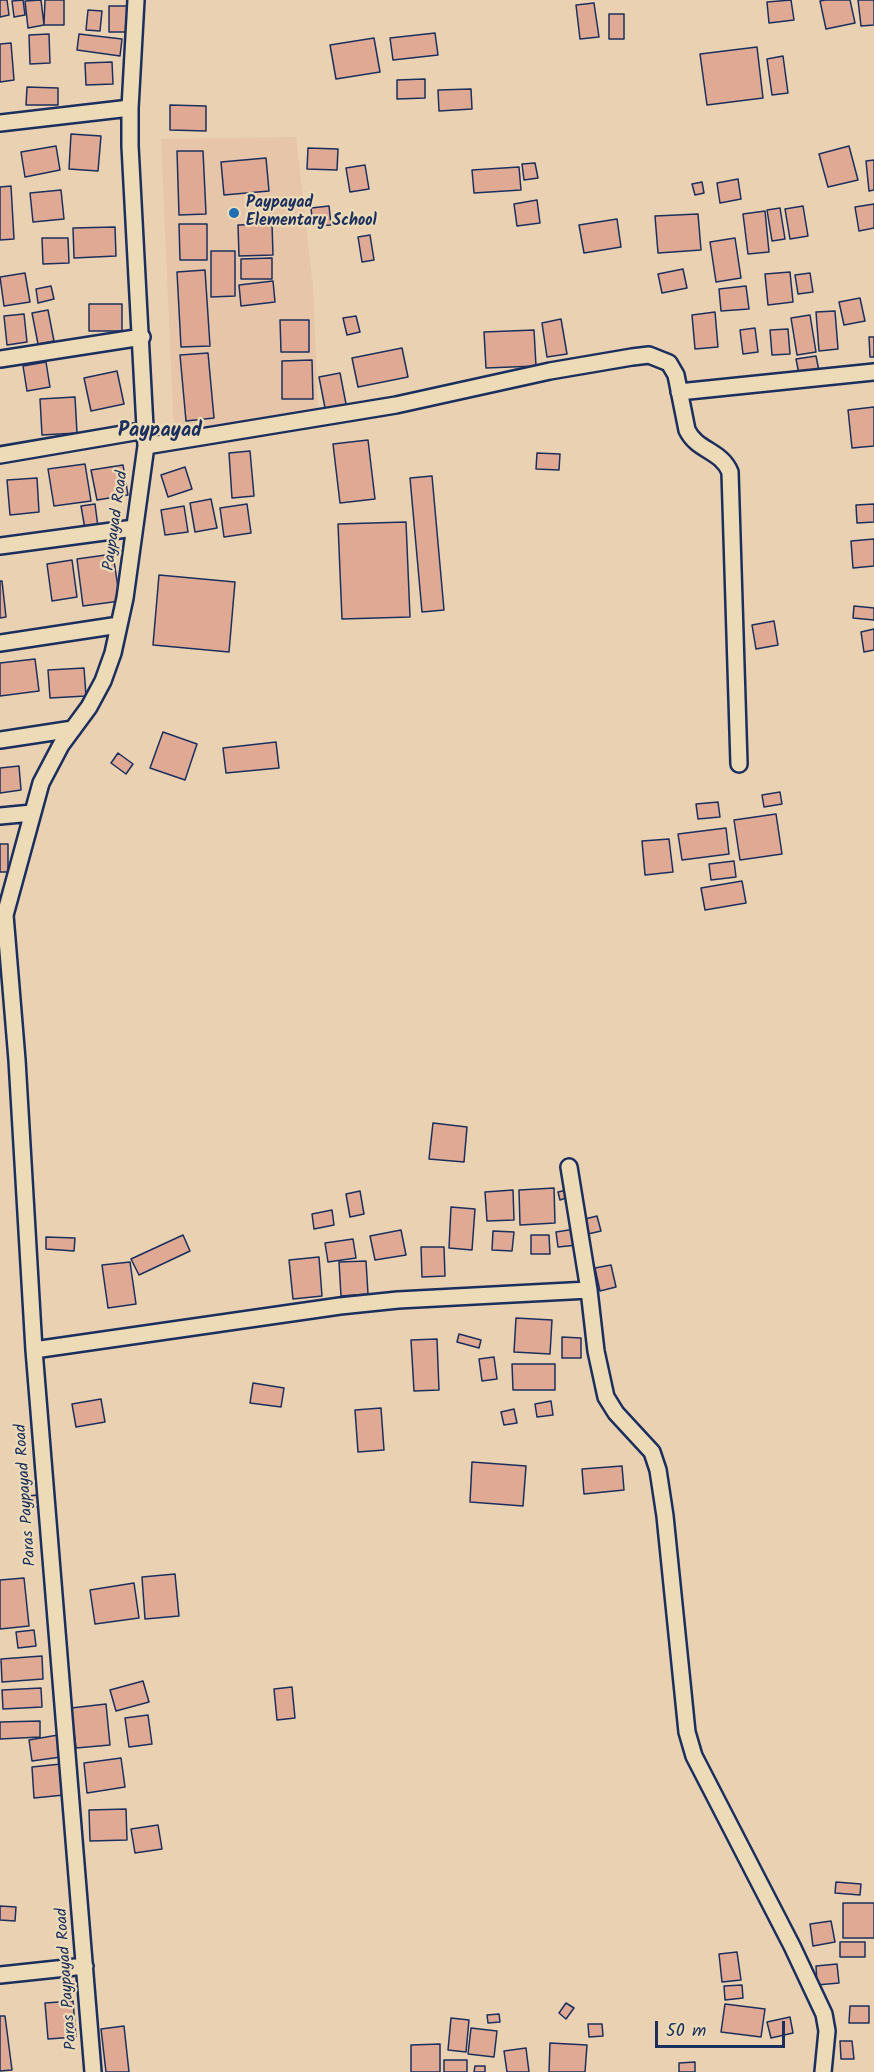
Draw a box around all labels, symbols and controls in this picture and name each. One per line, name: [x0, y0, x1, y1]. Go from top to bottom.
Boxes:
place label: Paypayad Elementary School: [246, 194, 377, 232]
marker: Paypayad Elementary School: [227, 206, 241, 220]
district label: Paypayad: [118, 421, 202, 445]
street label: Paypayad Road: [101, 470, 133, 572]
street label: Paras Paypayad Road: [12, 1423, 42, 1567]
street label: Paras Paypayad Road: [53, 1907, 83, 2051]
scale bar: [658, 2009, 788, 2047]
text: 50 m: [666, 2017, 706, 2046]

